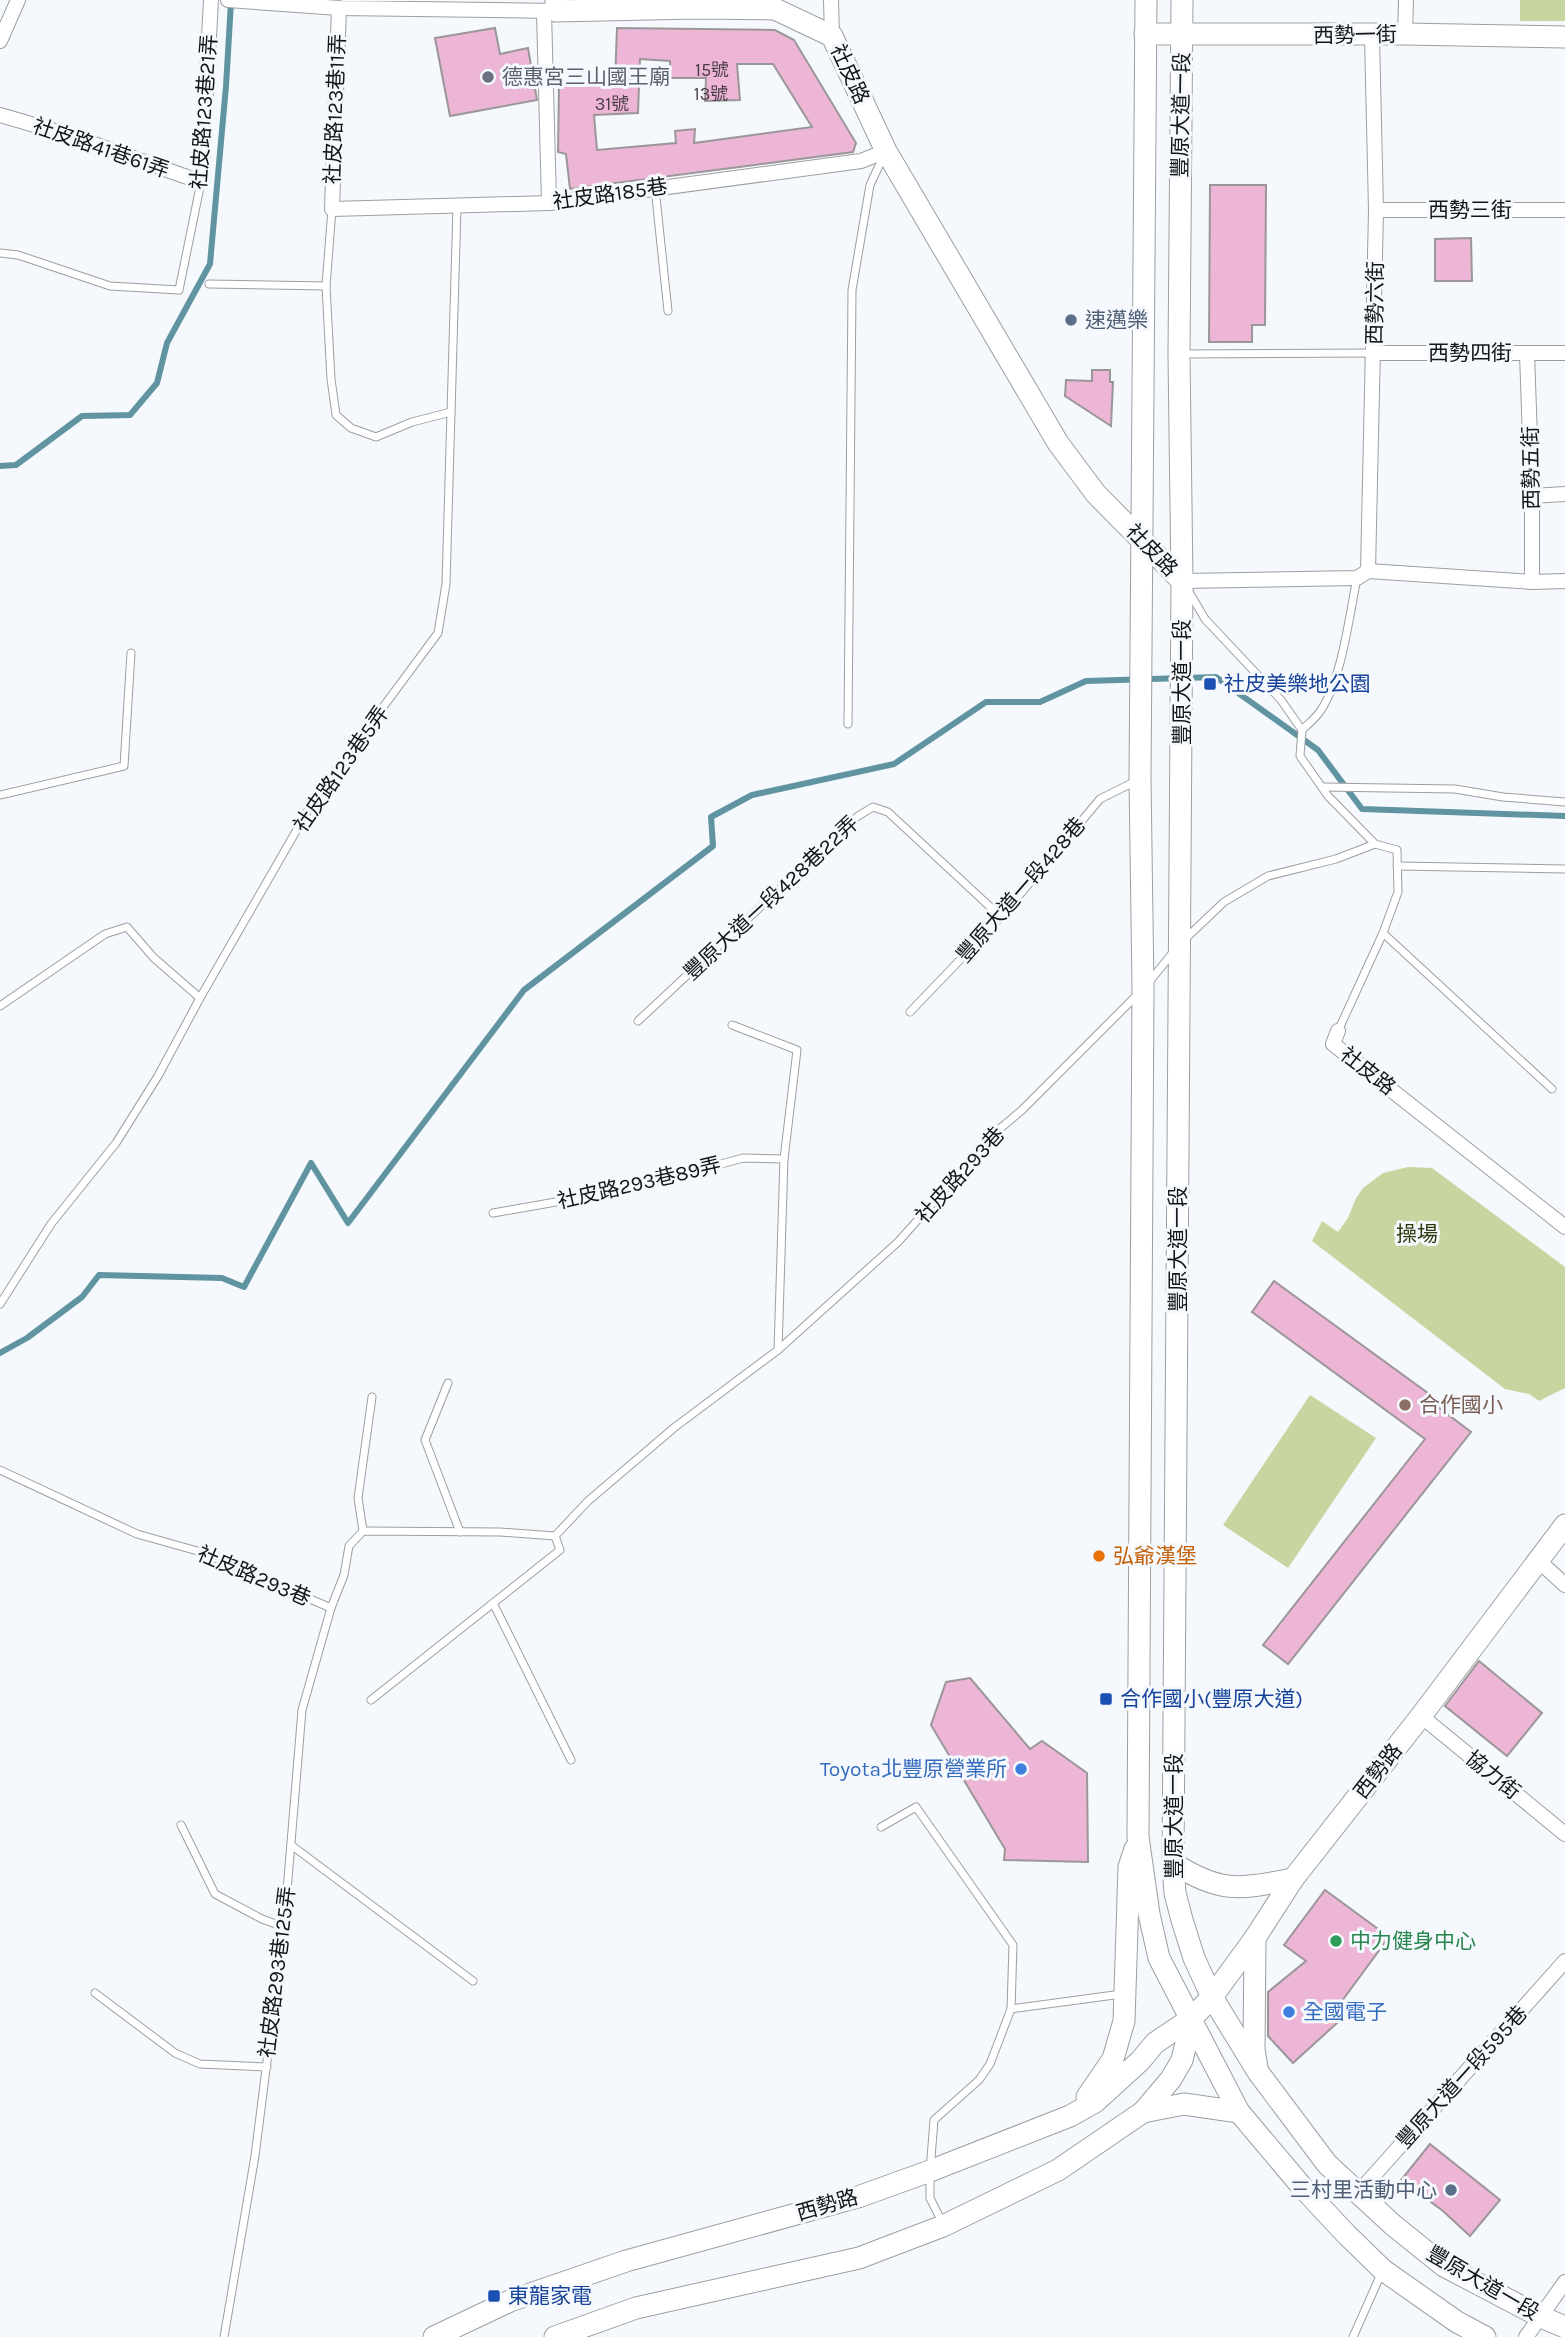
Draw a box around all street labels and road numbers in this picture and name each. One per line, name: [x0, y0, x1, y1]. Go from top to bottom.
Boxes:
street label: 西勢一街: [1313, 22, 1397, 48]
street label: 社皮路123巷11弄: [320, 33, 350, 185]
street label: 社皮路123巷21弄: [187, 34, 221, 190]
street label: 社皮路: [826, 40, 874, 108]
street label: 豐原大道一段: [1168, 52, 1194, 178]
street label: 社皮路41巷61弄: [30, 113, 172, 183]
street label: 社皮路185巷: [551, 174, 669, 214]
street label: 西勢三街: [1428, 198, 1512, 222]
street label: 西勢六街: [1362, 261, 1388, 345]
street label: 西勢四街: [1428, 341, 1512, 365]
street label: 西勢五街: [1518, 426, 1544, 510]
street label: 社皮路: [1121, 519, 1183, 581]
street label: 豐原大道一段: [1170, 619, 1194, 745]
street label: 社皮路123巷5弄: [289, 701, 393, 837]
street label: 豐原大道一段428巷22弄: [679, 811, 863, 985]
street label: 豐原大道一段428巷: [952, 813, 1090, 967]
street label: 社皮路: [1336, 1042, 1400, 1100]
street label: 社皮路293巷: [911, 1122, 1009, 1228]
street label: 社皮路293巷89弄: [555, 1153, 723, 1213]
street label: 豐原大道一段: [1166, 1186, 1190, 1312]
street label: 社皮路293巷: [194, 1541, 314, 1611]
street label: 西勢路: [1349, 1739, 1407, 1803]
street label: 協力街: [1461, 1746, 1525, 1804]
street label: 豐原大道一段: [1162, 1753, 1186, 1879]
street label: 社皮路293巷125弄: [255, 1885, 299, 2059]
street label: 豐原大道一段595巷: [1392, 2001, 1532, 2153]
street label: 西勢路: [793, 2185, 861, 2225]
street label: 豐原大道一段: [1422, 2241, 1544, 2325]

